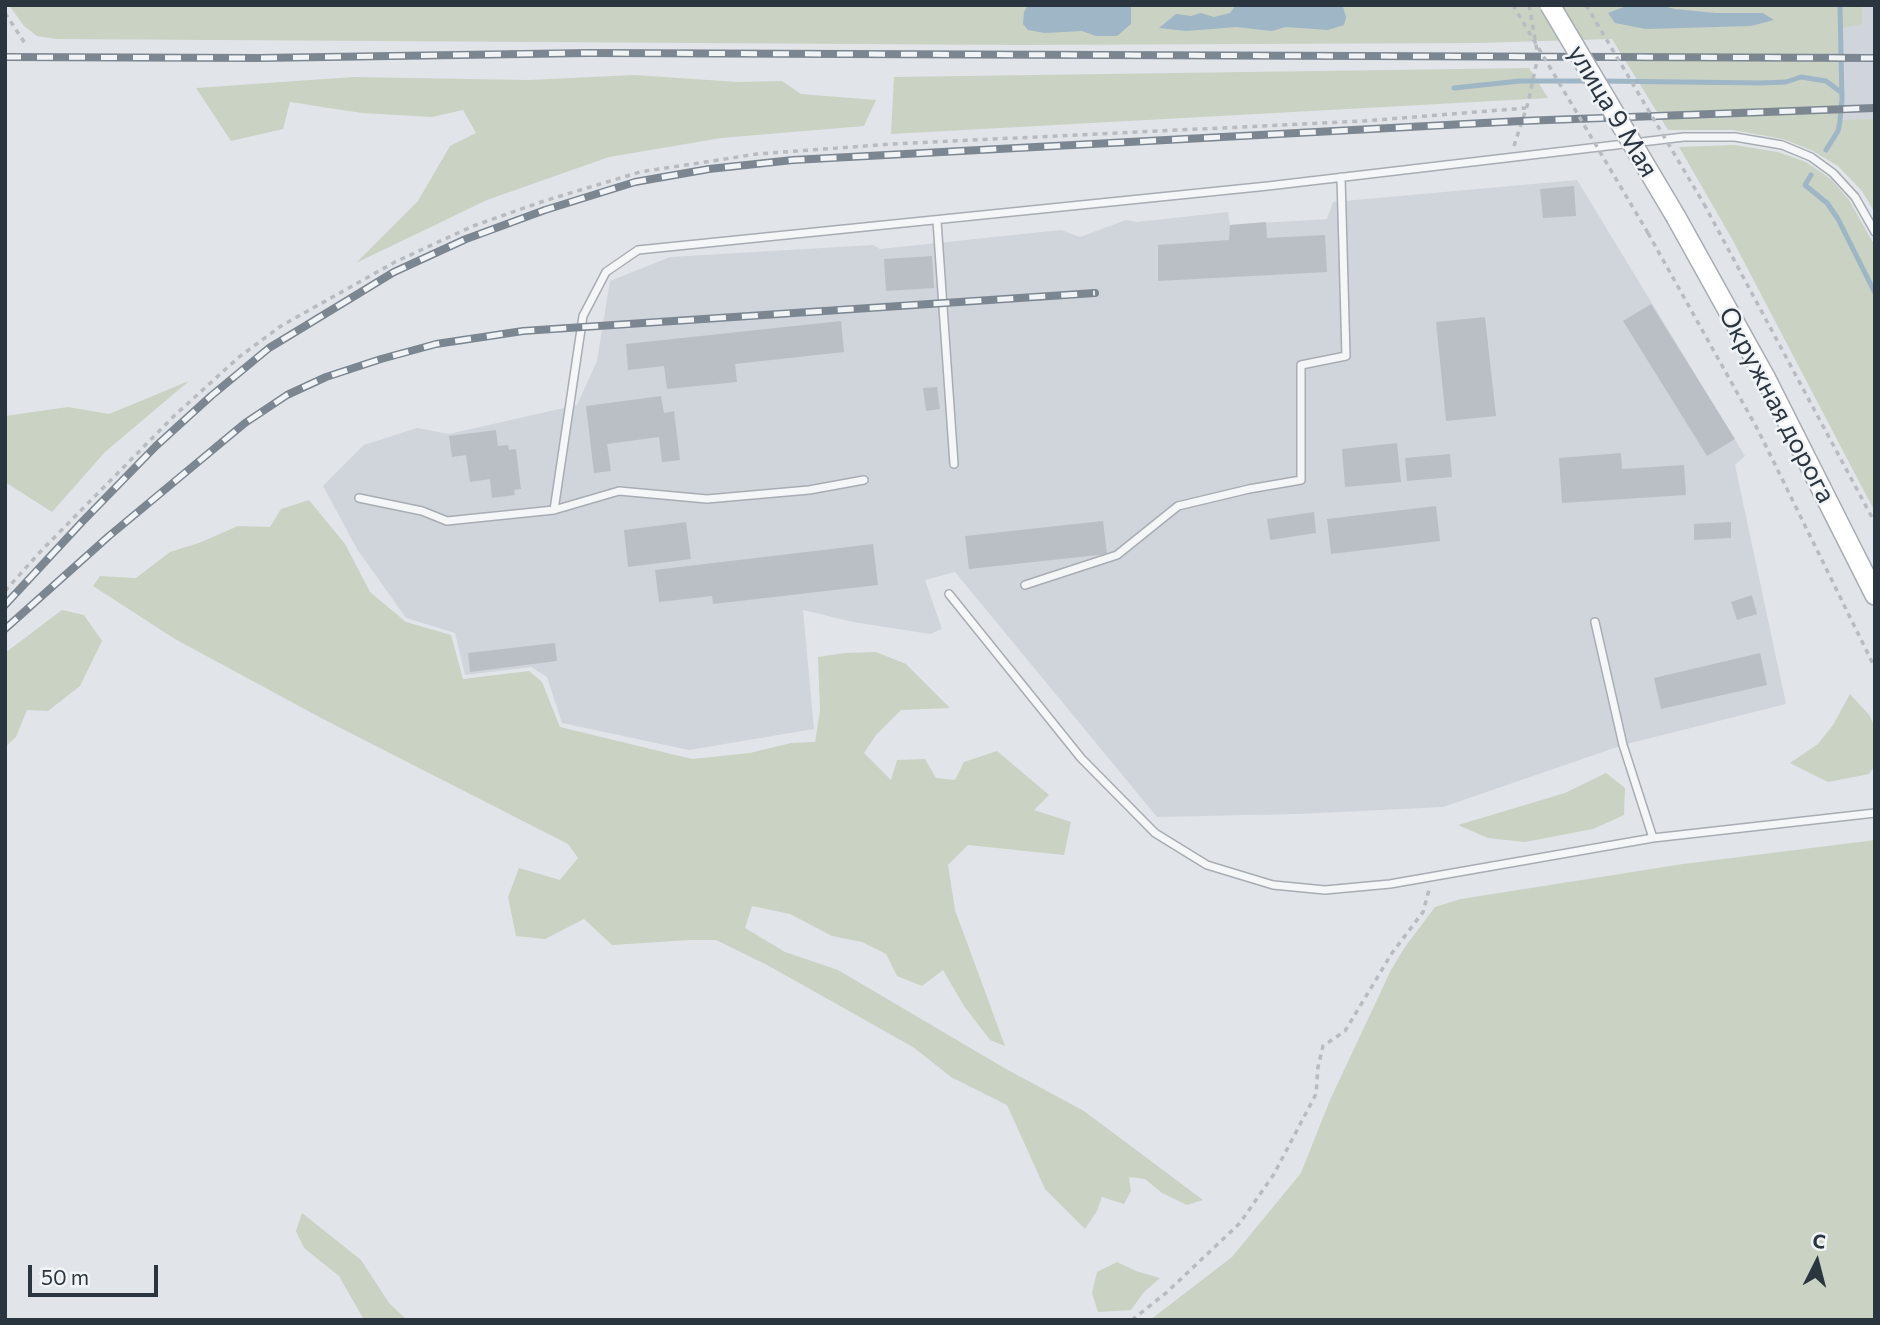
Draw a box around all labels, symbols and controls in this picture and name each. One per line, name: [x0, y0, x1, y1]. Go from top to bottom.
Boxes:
street label: улица 9 Мая: [1561, 39, 1665, 183]
street label: Окружная дорога: [1712, 302, 1842, 508]
north arrow: [1782, 1227, 1852, 1297]
text: С: [1812, 1229, 1827, 1253]
scale bar: [32, 1252, 161, 1296]
text: 50 m: [41, 1264, 89, 1289]

